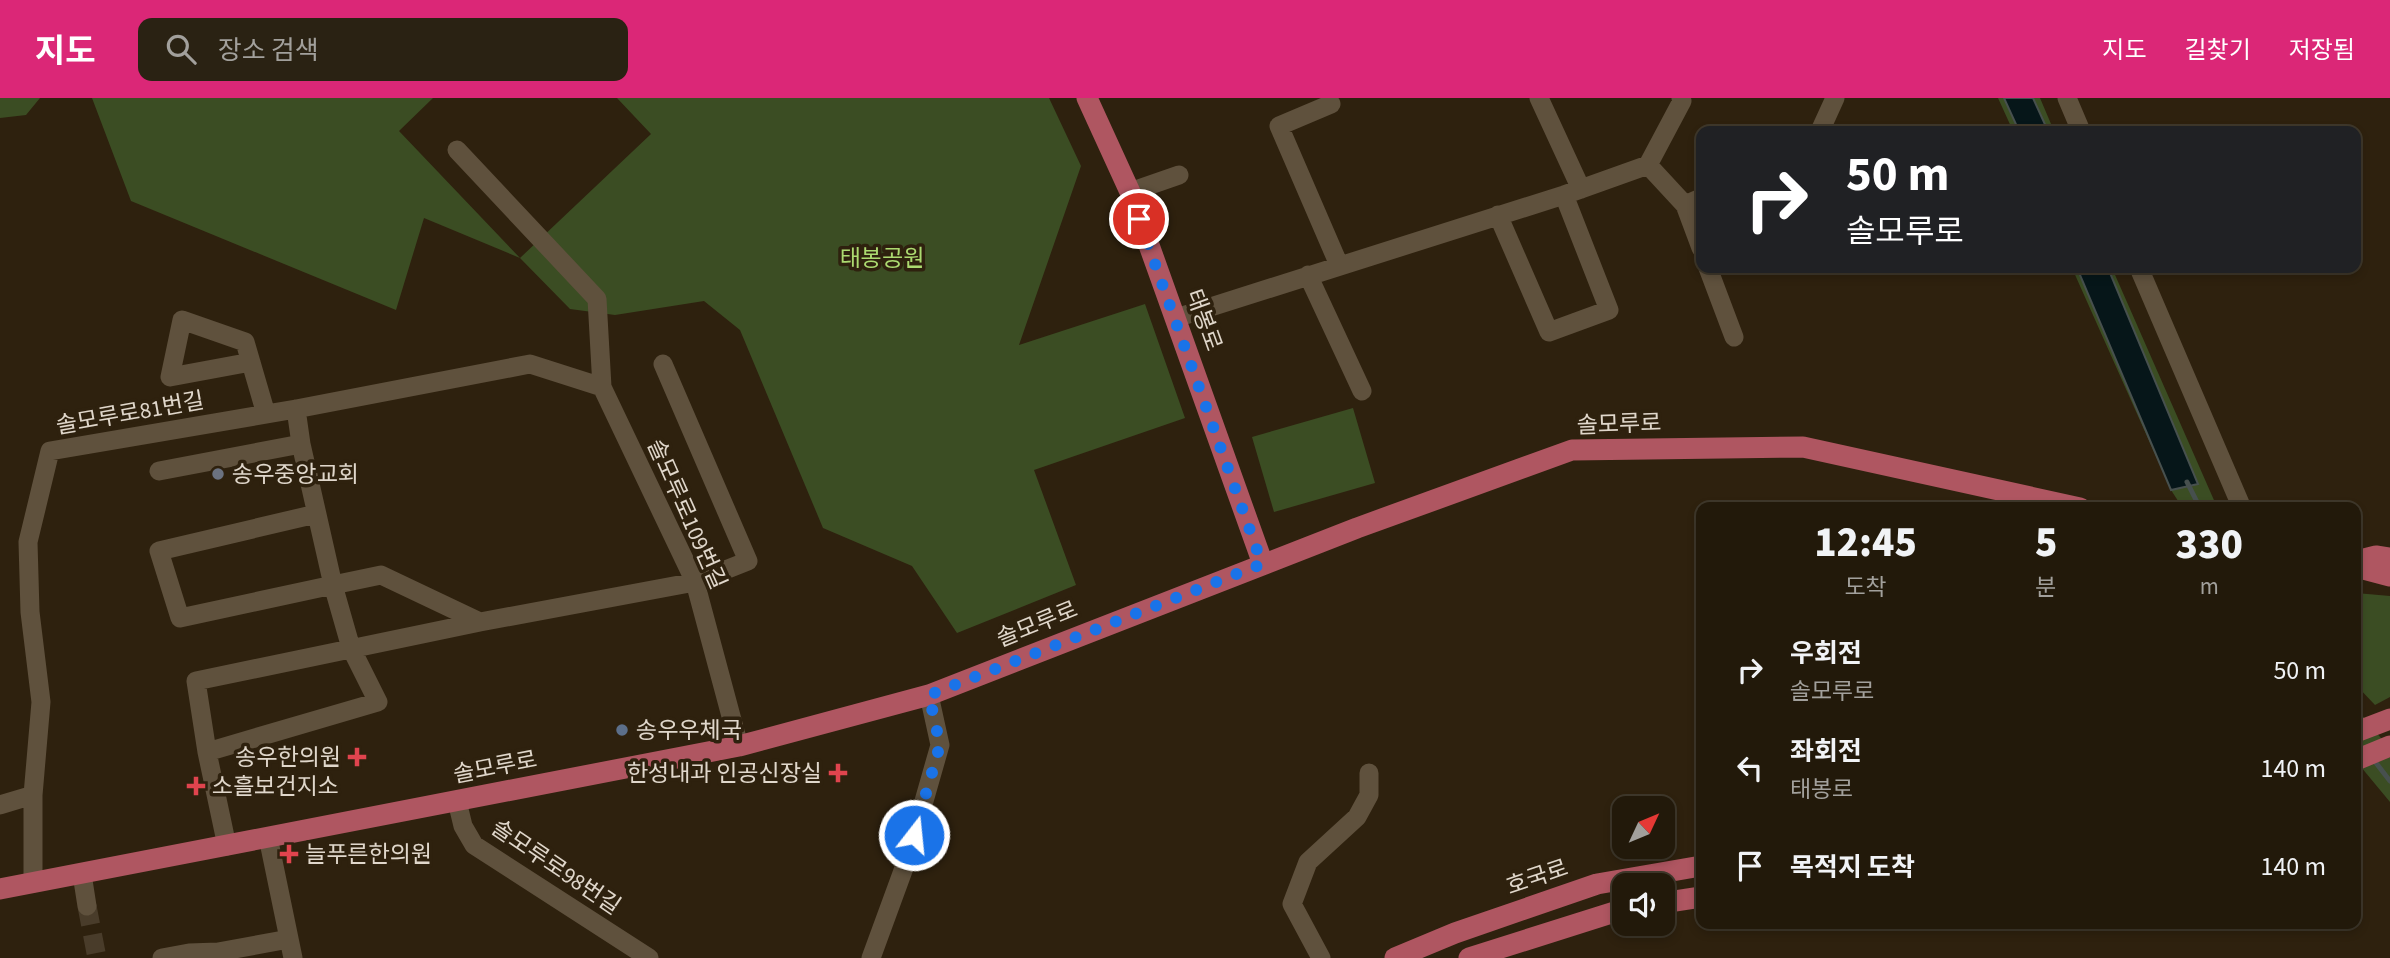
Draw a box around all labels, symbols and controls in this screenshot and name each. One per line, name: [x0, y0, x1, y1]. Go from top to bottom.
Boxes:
search box: [138, 18, 628, 81]
text: 지도: [35, 28, 96, 75]
icon: search: [162, 30, 200, 68]
text: 장소 검색: [218, 32, 319, 69]
text: 지도: [2102, 33, 2147, 68]
text: 길찾기: [2185, 33, 2251, 68]
text: 저장됨: [2289, 33, 2355, 68]
text: 50 m: [1846, 140, 1950, 210]
icon: right: [1731, 154, 1822, 245]
pin: [1109, 189, 1169, 249]
icon: arrive: [1120, 200, 1158, 238]
text: 솔모루로: [1846, 209, 1964, 255]
park label: 태봉공원: [840, 242, 924, 275]
street label: 태봉로: [1178, 285, 1230, 355]
street label: 솔모루로81번길: [53, 384, 207, 442]
street label: 솔모루로: [1576, 406, 1662, 442]
street label: 솔모루로109번길: [639, 434, 735, 594]
place label: 송우중앙교회: [232, 458, 359, 491]
marker: 송우중앙교회: [210, 466, 226, 482]
text: 12:45: [1814, 513, 1917, 573]
text: 5: [2035, 513, 2057, 573]
text: 330: [2176, 515, 2243, 575]
text: m: [2200, 570, 2219, 603]
text: 도착: [1844, 571, 1887, 604]
text: 분: [2036, 571, 2057, 604]
street label: 솔모루로: [992, 593, 1082, 655]
text: 우회전: [1790, 635, 1862, 672]
icon: right: [1731, 651, 1769, 689]
text: 50 m: [2273, 652, 2326, 689]
text: 솔모루로: [1790, 675, 1875, 708]
place label: 송우우체국: [636, 714, 742, 747]
marker: 송우우체국: [614, 722, 630, 738]
text: 좌회전: [1790, 733, 1862, 770]
place label: 송우한의원: [235, 741, 341, 774]
street label: 솔모루로: [450, 743, 540, 791]
marker: 송우한의원: [347, 747, 367, 767]
icon: left: [1731, 749, 1769, 787]
text: 140 m: [2260, 750, 2326, 787]
place label: 한성내과 인공신장실: [627, 757, 822, 790]
marker: 한성내과 인공신장실: [828, 763, 848, 783]
place label: 소흘보건지소: [212, 770, 339, 803]
text: 태봉로: [1790, 773, 1853, 806]
marker: 소흘보건지소: [186, 776, 206, 796]
north arrow: [1612, 796, 1675, 859]
map controls: [1612, 796, 1675, 936]
position arrow: [877, 798, 951, 872]
street label: 솔모루로98번길: [485, 811, 627, 923]
place label: 늘푸른한의원: [305, 838, 432, 871]
marker: 늘푸른한의원: [279, 844, 299, 864]
icon: arrive: [1731, 847, 1769, 885]
text: 140 m: [2260, 848, 2326, 885]
text: 목적지 도착: [1790, 849, 1915, 886]
street label: 호국로: [1502, 851, 1572, 903]
button: sound: [1612, 873, 1675, 936]

